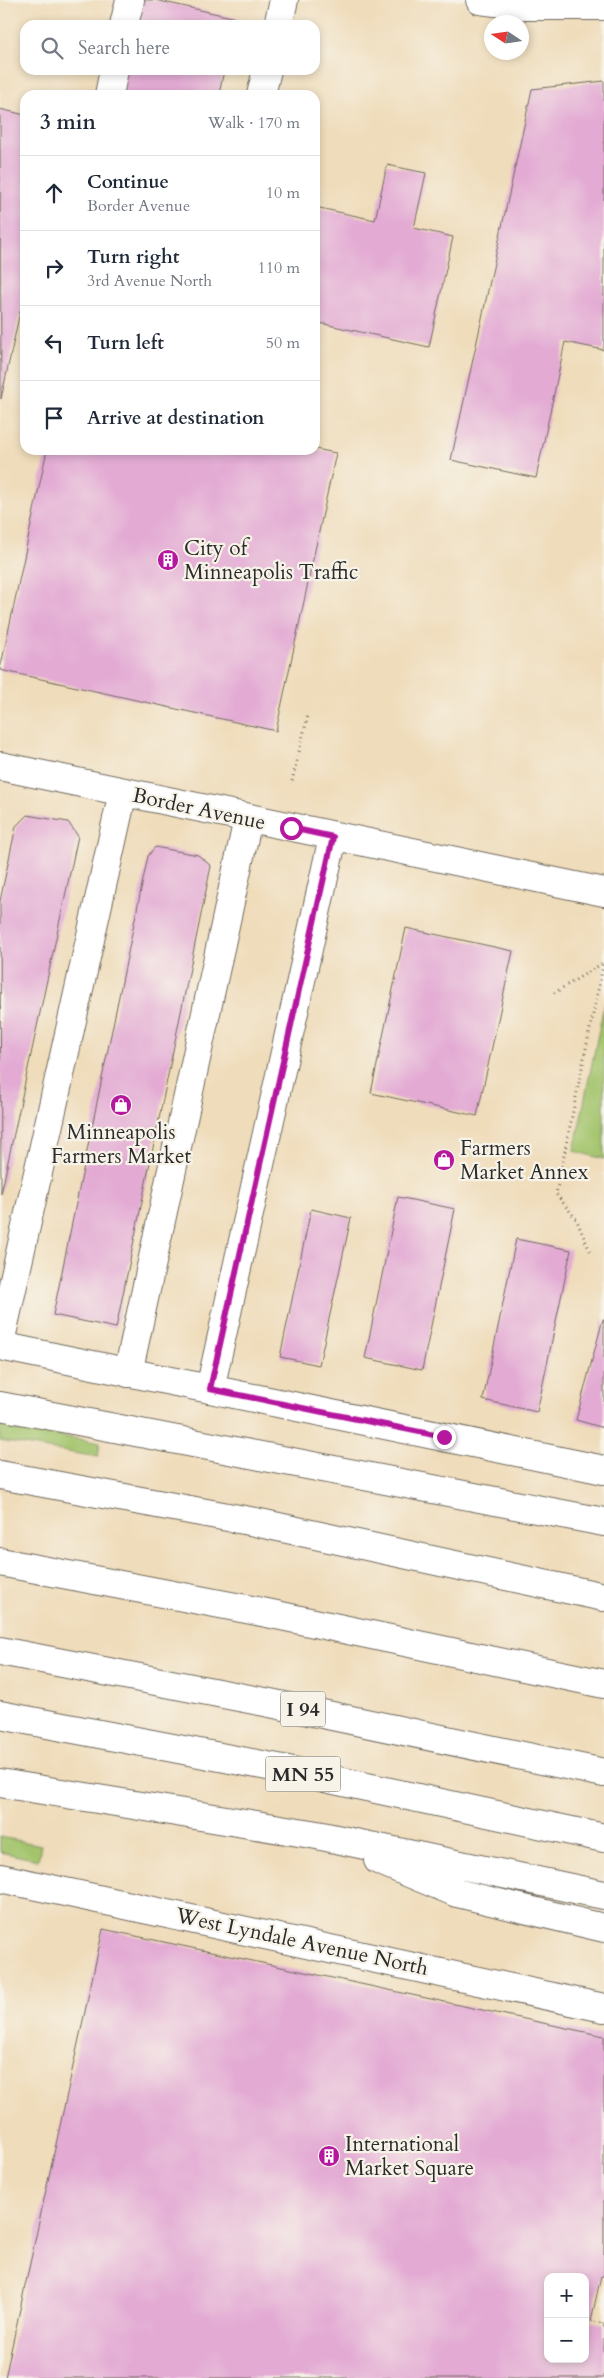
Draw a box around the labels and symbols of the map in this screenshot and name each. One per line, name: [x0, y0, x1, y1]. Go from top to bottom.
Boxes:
north arrow: [484, 15, 529, 60]
place label: City of Minneapolis Traffic: [184, 534, 358, 587]
building icon: City of Minneapolis Traffic: [156, 548, 180, 572]
street label: Border Avenue: [130, 781, 268, 837]
route start: [280, 817, 303, 840]
shop icon: Minneapolis Farmers Market: [109, 1093, 133, 1117]
place label: Minneapolis Farmers Market: [51, 1118, 191, 1171]
place label: Farmers Market Annex: [460, 1134, 589, 1187]
shop icon: Farmers Market Annex: [432, 1148, 456, 1172]
route end: [433, 1426, 456, 1449]
road number: I 94: [280, 1692, 326, 1726]
road number: MN 55: [266, 1756, 340, 1792]
street label: West Lyndale Avenue North: [172, 1901, 431, 1983]
place label: International Market Square: [345, 2130, 474, 2183]
building icon: International Market Square: [317, 2144, 341, 2168]

